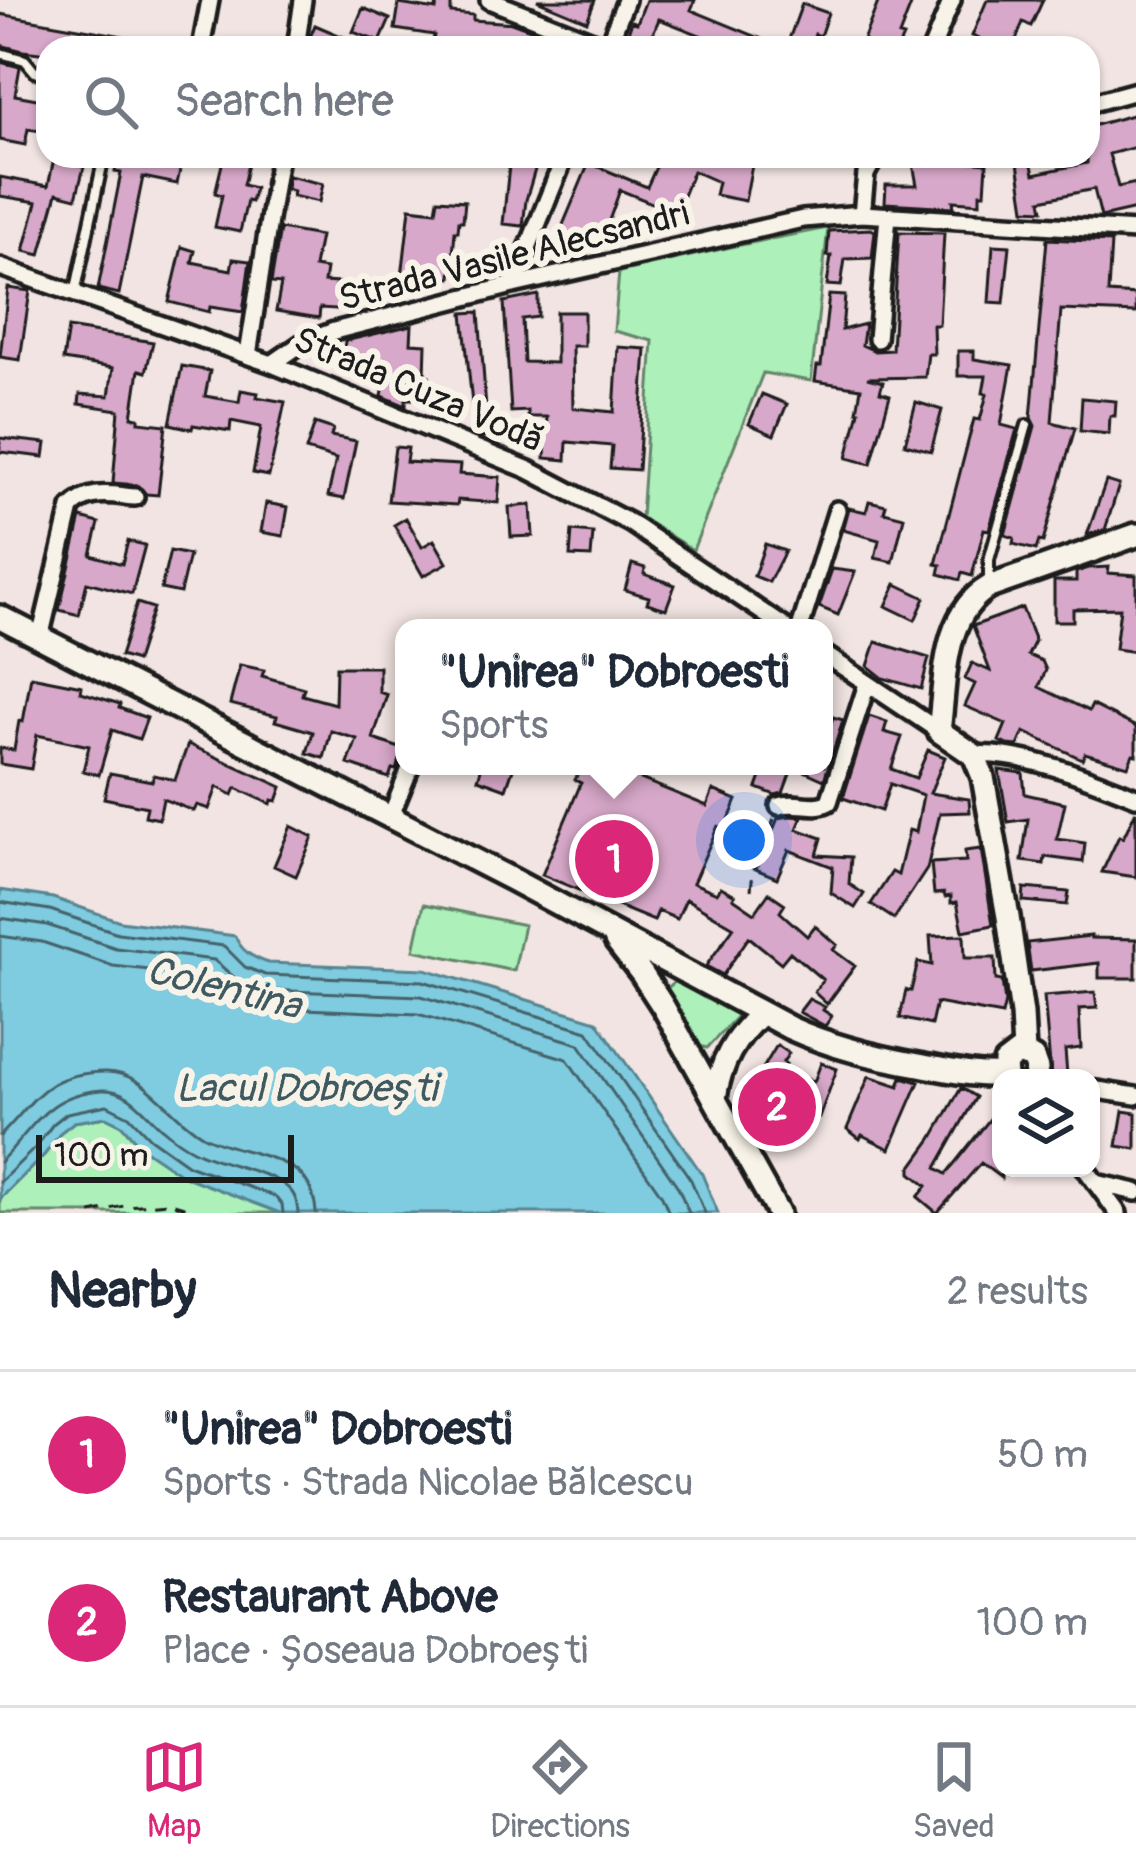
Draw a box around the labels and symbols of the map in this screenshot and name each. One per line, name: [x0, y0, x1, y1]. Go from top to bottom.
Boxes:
street label: Strada Vasile Alecsandri: [334, 191, 694, 321]
street label: Strada Cuza Vodă: [287, 317, 551, 463]
your location: [714, 810, 774, 870]
pin: 1: [575, 814, 653, 904]
water label: Colentina: [142, 945, 308, 1031]
pin: 2: [738, 1062, 816, 1152]
water label: Lacul Dobroești: [175, 1064, 443, 1113]
scale bar: [36, 1129, 294, 1182]

